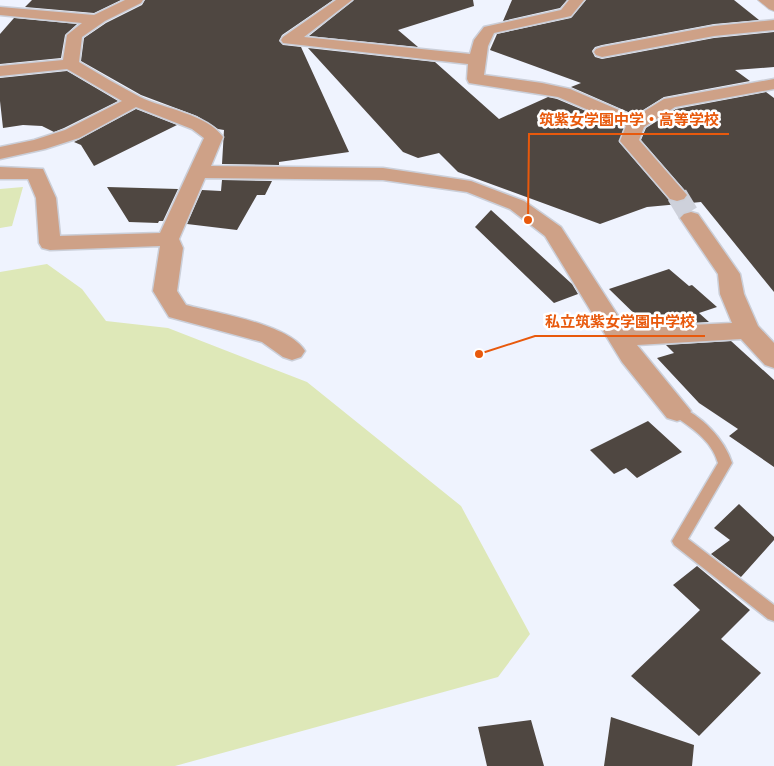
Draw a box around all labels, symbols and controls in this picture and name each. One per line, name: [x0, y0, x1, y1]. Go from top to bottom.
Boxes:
callout: 筑紫女学園中学・高等学校: [529, 104, 729, 134]
text: 筑紫女学園中学・高等学校: [539, 111, 719, 129]
callout: 私立筑紫女学園中学校: [535, 306, 705, 336]
text: 私立筑紫女学園中学校: [545, 313, 695, 331]

